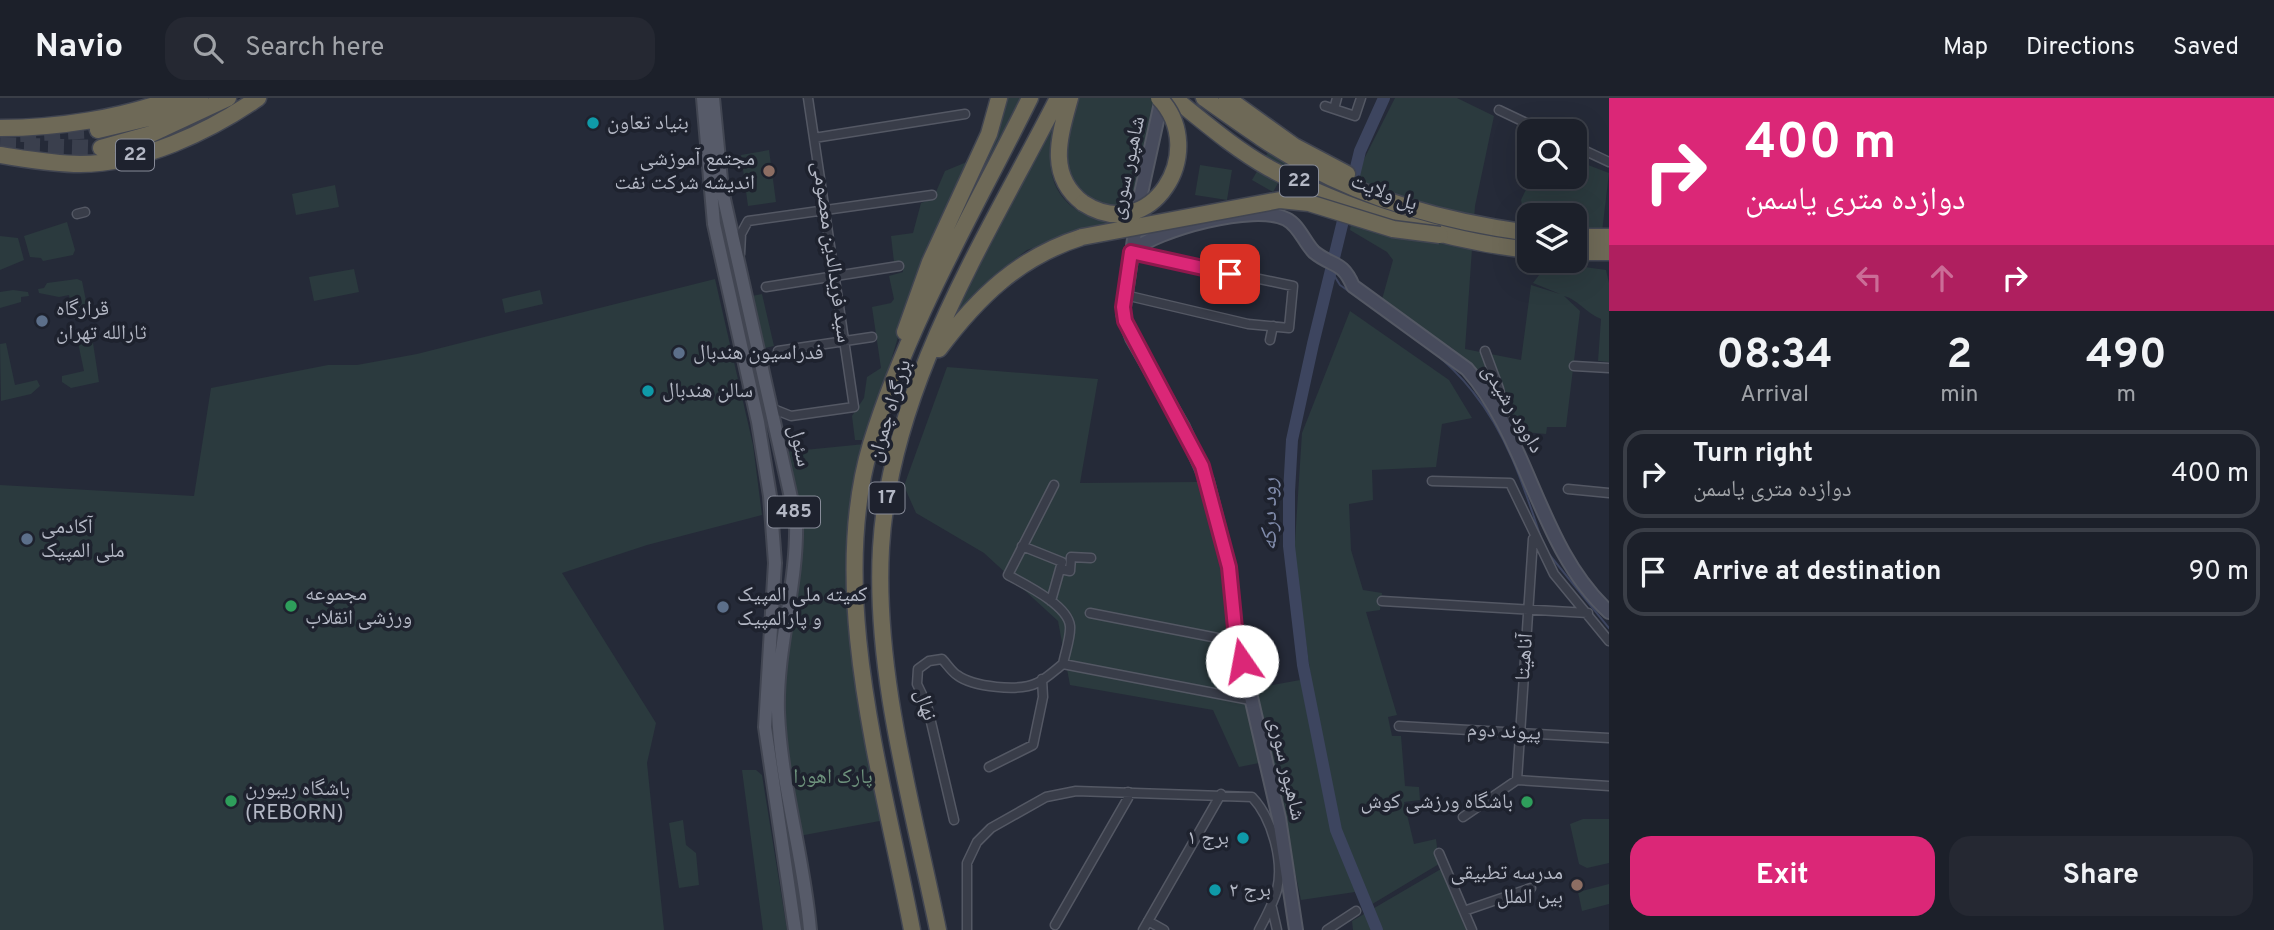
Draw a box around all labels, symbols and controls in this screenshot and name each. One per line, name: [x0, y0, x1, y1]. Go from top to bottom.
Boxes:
search box: [165, 17, 655, 80]
text: Navio: [35, 27, 123, 69]
icon: search: [189, 29, 227, 67]
text: Search here: [245, 32, 384, 65]
text: Map: [1943, 33, 1988, 63]
text: Directions: [2026, 33, 2135, 63]
text: Saved: [2173, 33, 2239, 63]
place label: بنیاد تعاون: [607, 110, 689, 137]
street label: شاهپور سوری: [1104, 114, 1152, 222]
text: 400 m: [1745, 114, 1896, 176]
marker: بنیاد تعاون: [585, 115, 601, 131]
map controls: [1517, 119, 1587, 273]
button: search: [1517, 119, 1587, 189]
icon: right: [1630, 126, 1721, 217]
road number: 22: [116, 139, 154, 170]
place label: مجتمع آموزشی اندیشه شرکت نفت: [615, 146, 755, 197]
street label: سید فریدالدین معصومی: [805, 160, 857, 344]
marker: مجتمع آموزشی اندیشه شرکت نفت: [761, 163, 777, 179]
road number: 22: [1280, 166, 1318, 197]
street label: پل ولایت: [1347, 168, 1421, 218]
text: دوازده متری یاسمن: [1745, 181, 1965, 221]
button: layers: [1517, 203, 1587, 273]
pin: [1200, 244, 1260, 304]
icon: arrive: [1211, 255, 1249, 293]
icon: left: [1850, 259, 1888, 297]
icon: ahead: [1923, 259, 1961, 297]
icon: right: [1996, 259, 2034, 297]
place label: قرارگاه ثارالله تهران: [56, 296, 147, 347]
marker: قرارگاه ثارالله تهران: [34, 313, 50, 329]
text: 08:34: [1716, 330, 1833, 383]
text: 2: [1947, 330, 1972, 383]
text: 490: [2086, 330, 2167, 383]
place label: فدراسیون هندبال: [693, 340, 824, 367]
marker: فدراسیون هندبال: [671, 345, 687, 361]
street label: بزرگراه چمران: [862, 356, 918, 466]
street label: داوود رشیدی: [1475, 359, 1549, 459]
place label: سالن هندبال: [662, 378, 753, 405]
text: Arrival: [1740, 381, 1809, 410]
text: min: [1940, 381, 1979, 410]
text: m: [2117, 381, 2136, 410]
marker: سالن هندبال: [640, 383, 656, 399]
street label: سئول: [781, 422, 817, 470]
text: Turn right: [1693, 438, 1813, 471]
icon: right: [1634, 455, 1672, 493]
text: 400 m: [2172, 458, 2249, 491]
text: دوازده متری یاسمن: [1693, 476, 1851, 505]
water label: رود درکه: [1256, 478, 1285, 550]
road number: 17: [870, 482, 904, 514]
road number: 485: [768, 496, 820, 528]
place label: آکادمی ملی المپیک: [41, 514, 125, 565]
marker: آکادمی ملی المپیک: [19, 531, 35, 547]
icon: arrive: [1634, 553, 1672, 591]
text: Arrive at destination: [1693, 556, 1941, 589]
text: 90 m: [2189, 556, 2249, 589]
place label: مجموعه ورزشی انقلاب: [305, 581, 412, 632]
place label: کمیته ملی المپیک و پارالمپیک: [737, 582, 868, 633]
marker: مجموعه ورزشی انقلاب: [283, 598, 299, 614]
marker: کمیته ملی المپیک و پارالمپیک: [715, 599, 731, 615]
position arrow: [1205, 624, 1279, 698]
street label: آناهیتا: [1510, 632, 1540, 681]
street label: نهال: [907, 686, 943, 724]
street label: شاهپور سوری: [1261, 715, 1311, 823]
street label: پیوند دوم: [1466, 717, 1542, 747]
park label: پارک اهورا: [793, 764, 873, 791]
place label: باشگاه ریبورن (REBORN): [245, 776, 350, 827]
place label: باشگاه ورزشی کوش: [1361, 789, 1513, 816]
marker: باشگاه ریبورن (REBORN): [223, 793, 239, 809]
marker: باشگاه ورزشی کوش: [1519, 794, 1535, 810]
place label: برج ۱: [1187, 825, 1229, 852]
marker: برج ۱: [1235, 830, 1251, 846]
button: Exit: [1630, 836, 1935, 916]
button: Share: [1949, 836, 2253, 916]
place label: مدرسه تطبیقی بین الملل: [1450, 860, 1563, 911]
place label: برج ۲: [1229, 877, 1271, 904]
marker: مدرسه تطبیقی بین الملل: [1569, 877, 1585, 893]
marker: برج ۲: [1207, 882, 1223, 898]

